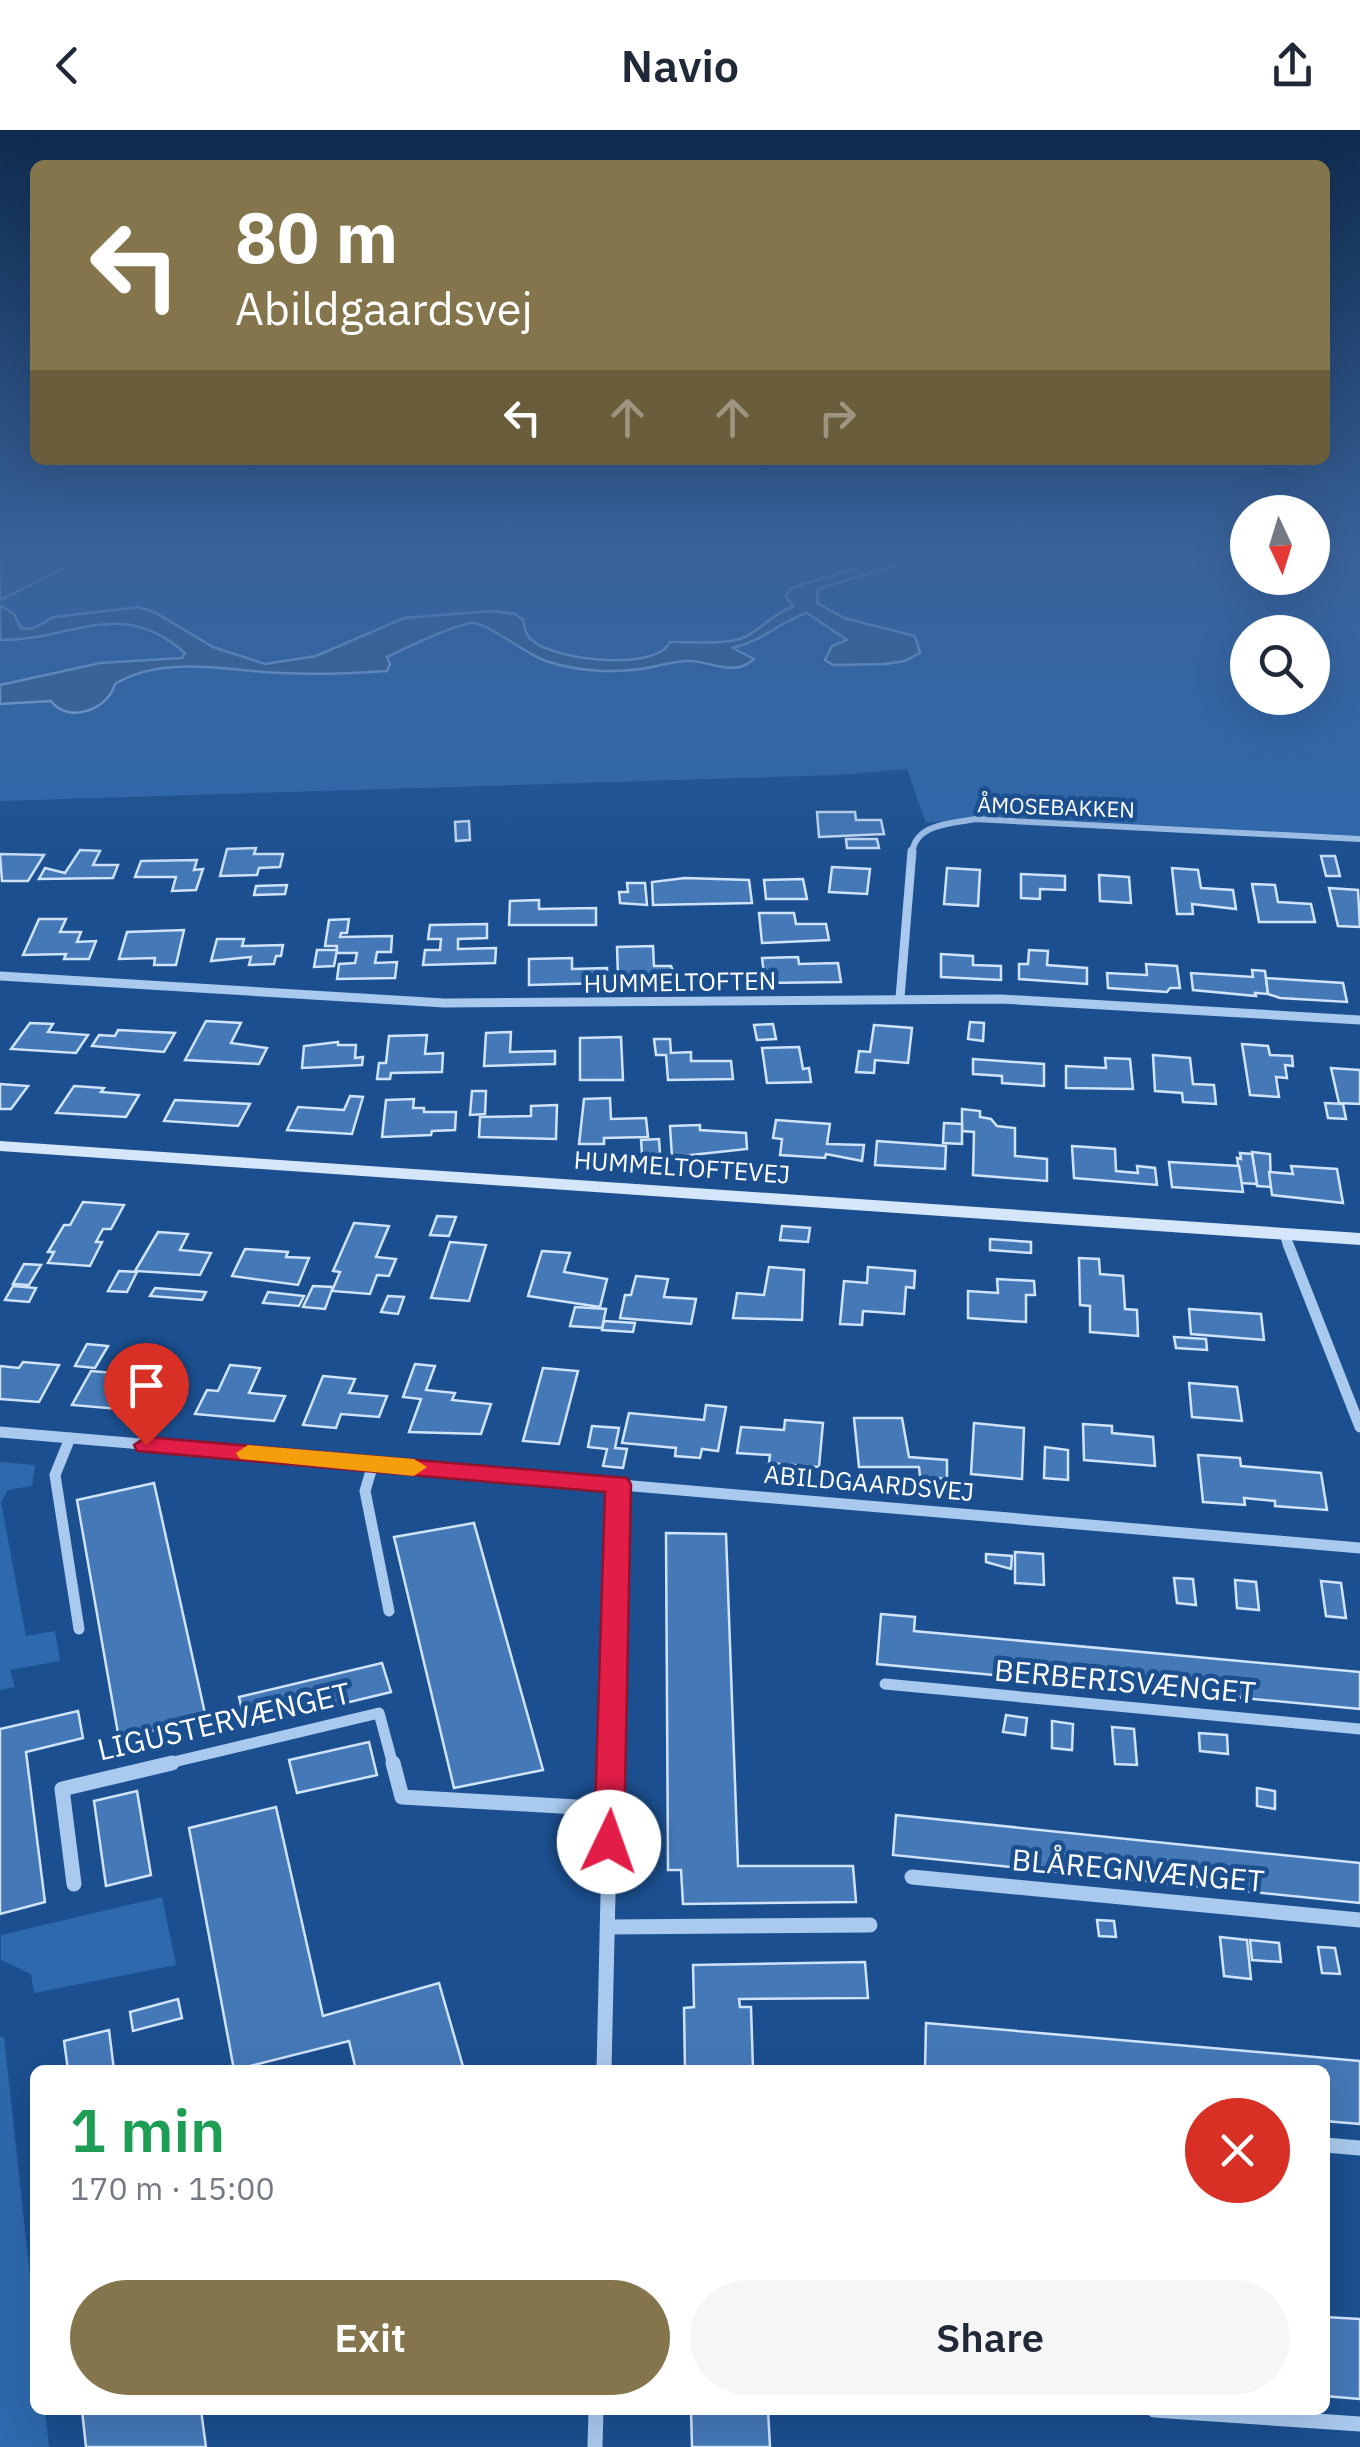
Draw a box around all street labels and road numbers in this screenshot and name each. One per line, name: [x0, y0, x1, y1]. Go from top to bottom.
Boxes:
street label: ÅMOSEBAKKEN: [977, 789, 1135, 824]
street label: HUMMELTOFTEN: [583, 963, 777, 1000]
street label: HUMMELTOFTEVEJ: [573, 1142, 791, 1191]
street label: ABILDGAARDSVEJ: [763, 1457, 976, 1508]
street label: BERBERISVÆNGET: [993, 1650, 1257, 1711]
street label: LIGUSTERVÆNGET: [93, 1672, 354, 1769]
street label: BLÅREGNVÆNGET: [1010, 1839, 1266, 1900]

